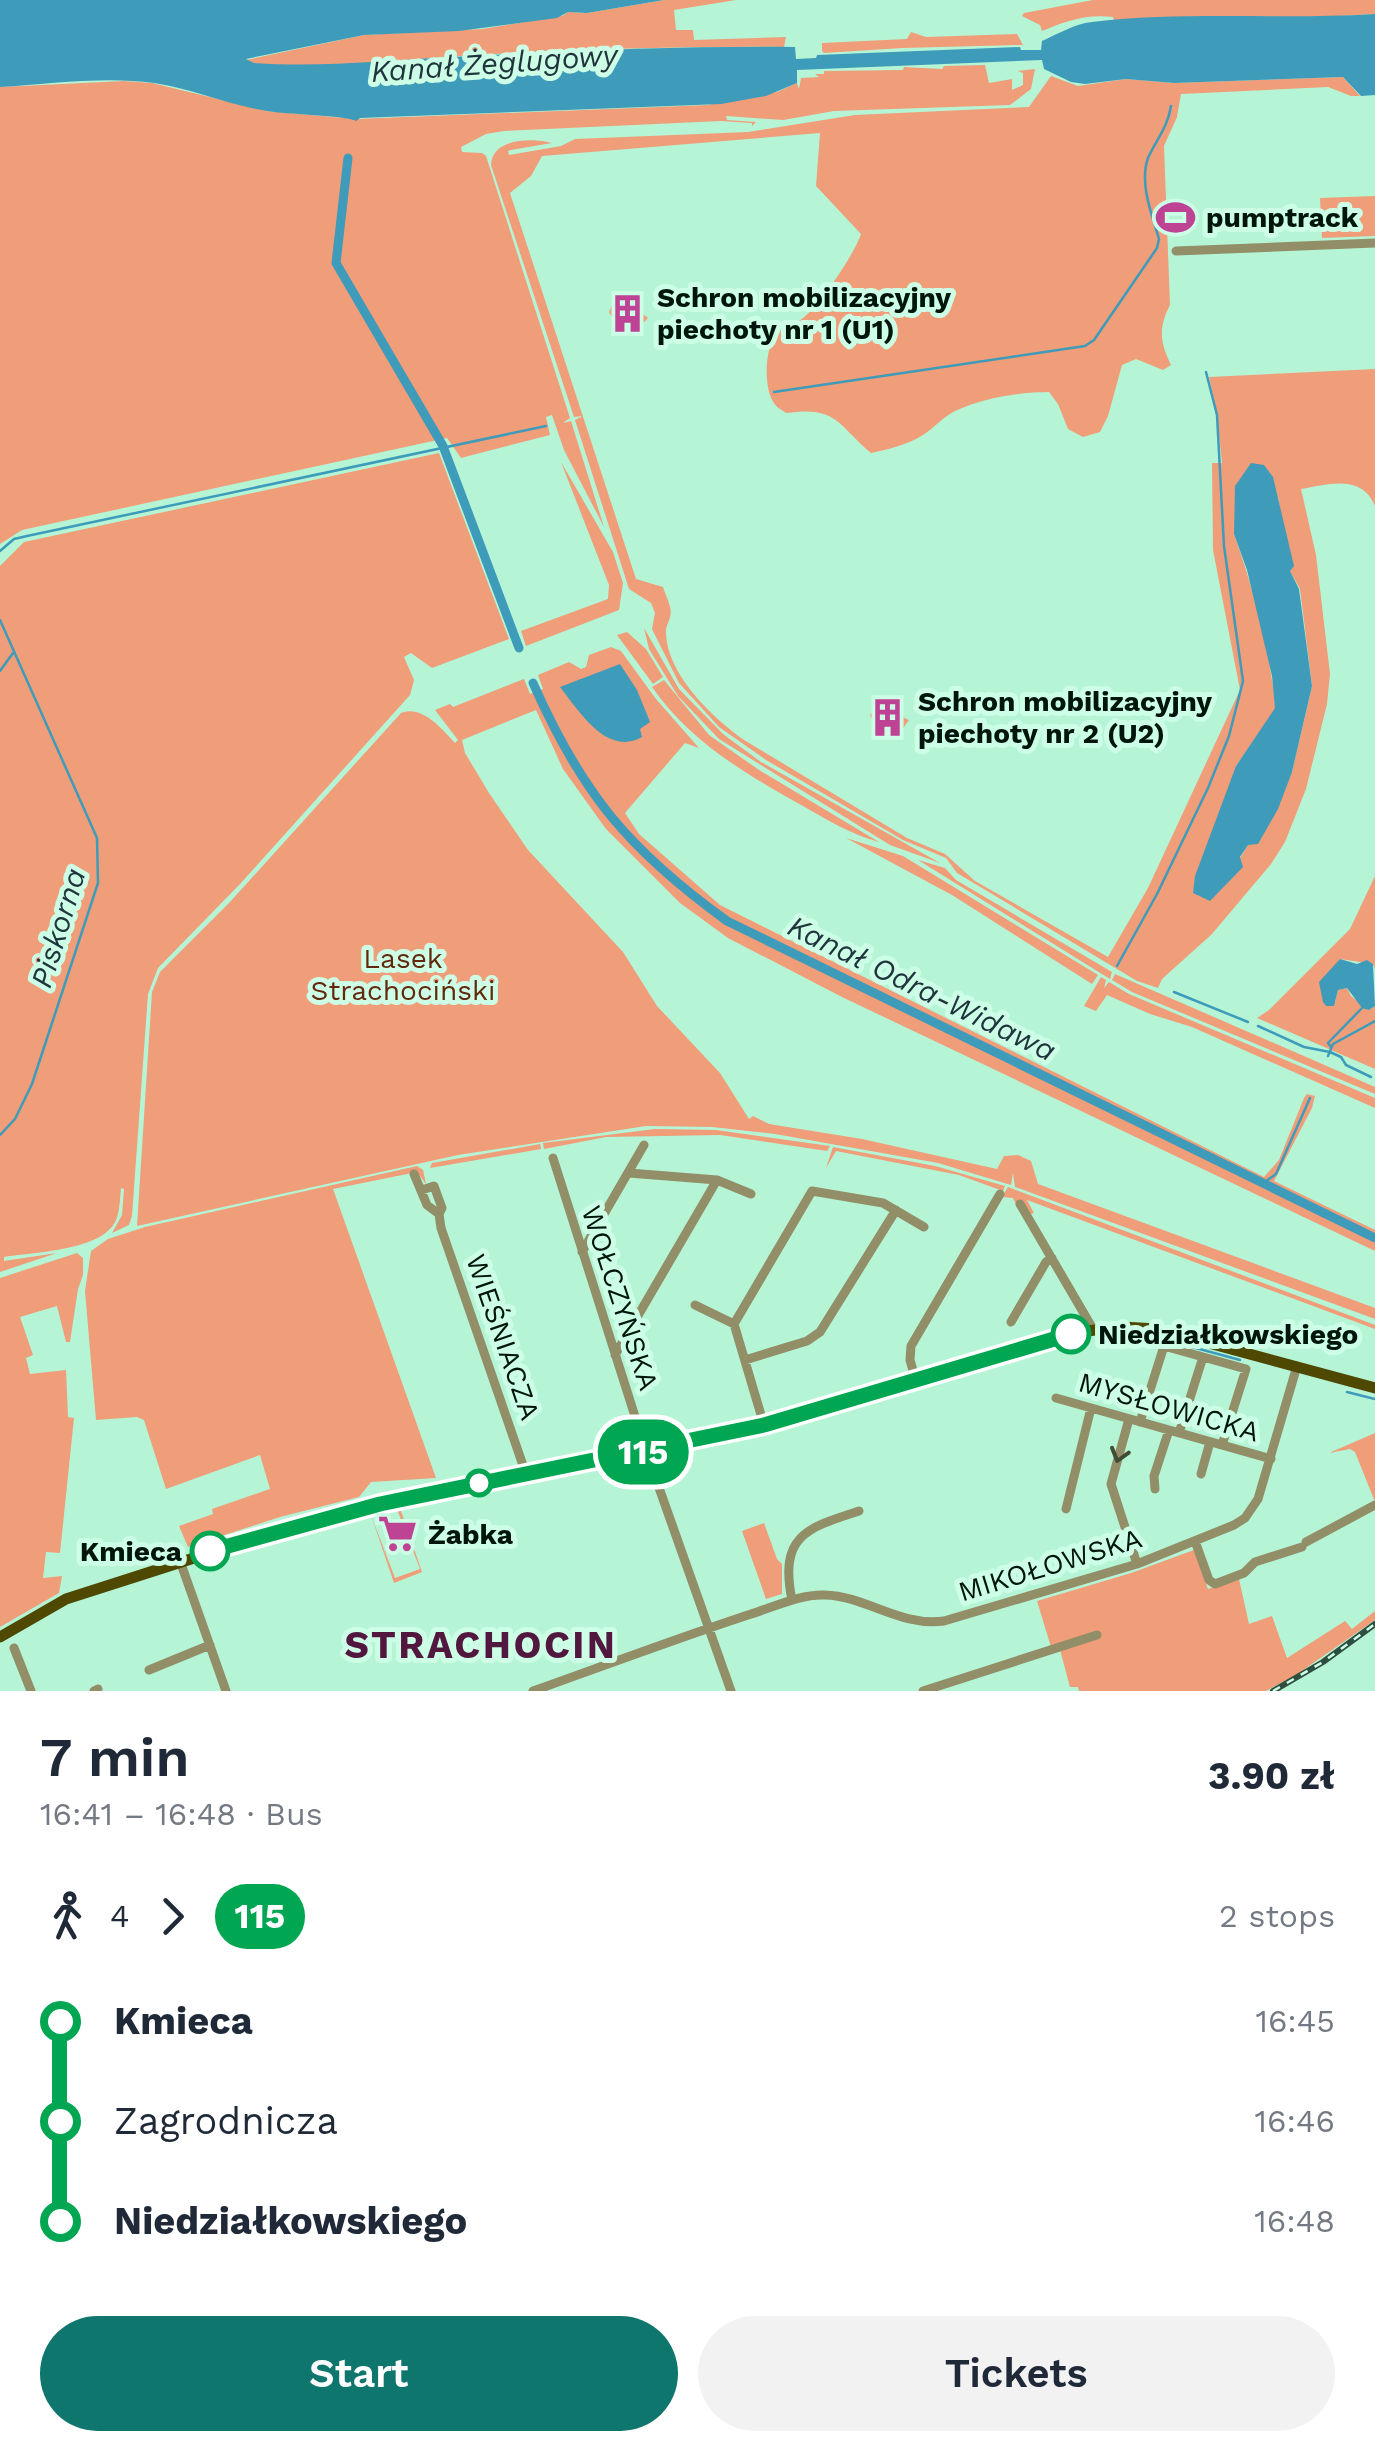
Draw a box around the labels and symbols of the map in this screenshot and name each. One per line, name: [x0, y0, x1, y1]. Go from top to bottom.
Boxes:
water label: Kanał Żeglugowy: [369, 37, 620, 89]
sports icon: pumptrack: [1155, 196, 1197, 238]
place label: pumptrack: [1206, 201, 1359, 234]
place label: Schron mobilizacyjny piechoty nr 1 (U1): [657, 281, 951, 346]
building icon: Schron mobilizacyjny piechoty nr 1 (U1): [606, 292, 648, 334]
place label: Schron mobilizacyjny piechoty nr 2 (U2): [918, 685, 1212, 750]
building icon: Schron mobilizacyjny piechoty nr 2 (U2): [867, 696, 909, 738]
water label: Piskorna: [23, 864, 93, 992]
water label: Kanał Odra-Widawa: [782, 908, 1062, 1068]
park label: Lasek Strachociński: [311, 942, 495, 1007]
street label: WOŁCZYŃSKA: [575, 1201, 665, 1395]
street label: WIEŚNIACZA: [459, 1250, 547, 1424]
marker: Niedziałkowskiego: [1052, 1315, 1090, 1353]
place label: Niedziałkowskiego: [1098, 1318, 1358, 1351]
street label: MYSŁOWICKA: [1075, 1365, 1263, 1449]
line badge: 115: [586, 1420, 700, 1484]
one-way arrow: [1110, 1446, 1131, 1463]
unlabelled marker: [466, 1470, 492, 1496]
supermarket icon: Żabka: [377, 1513, 419, 1555]
place label: Żabka: [428, 1518, 514, 1551]
street label: MIKOŁOWSKA: [954, 1521, 1146, 1609]
marker: Kmieca: [191, 1532, 229, 1570]
place label: Kmieca: [80, 1535, 183, 1568]
district label: STRACHOCIN: [344, 1623, 618, 1667]

